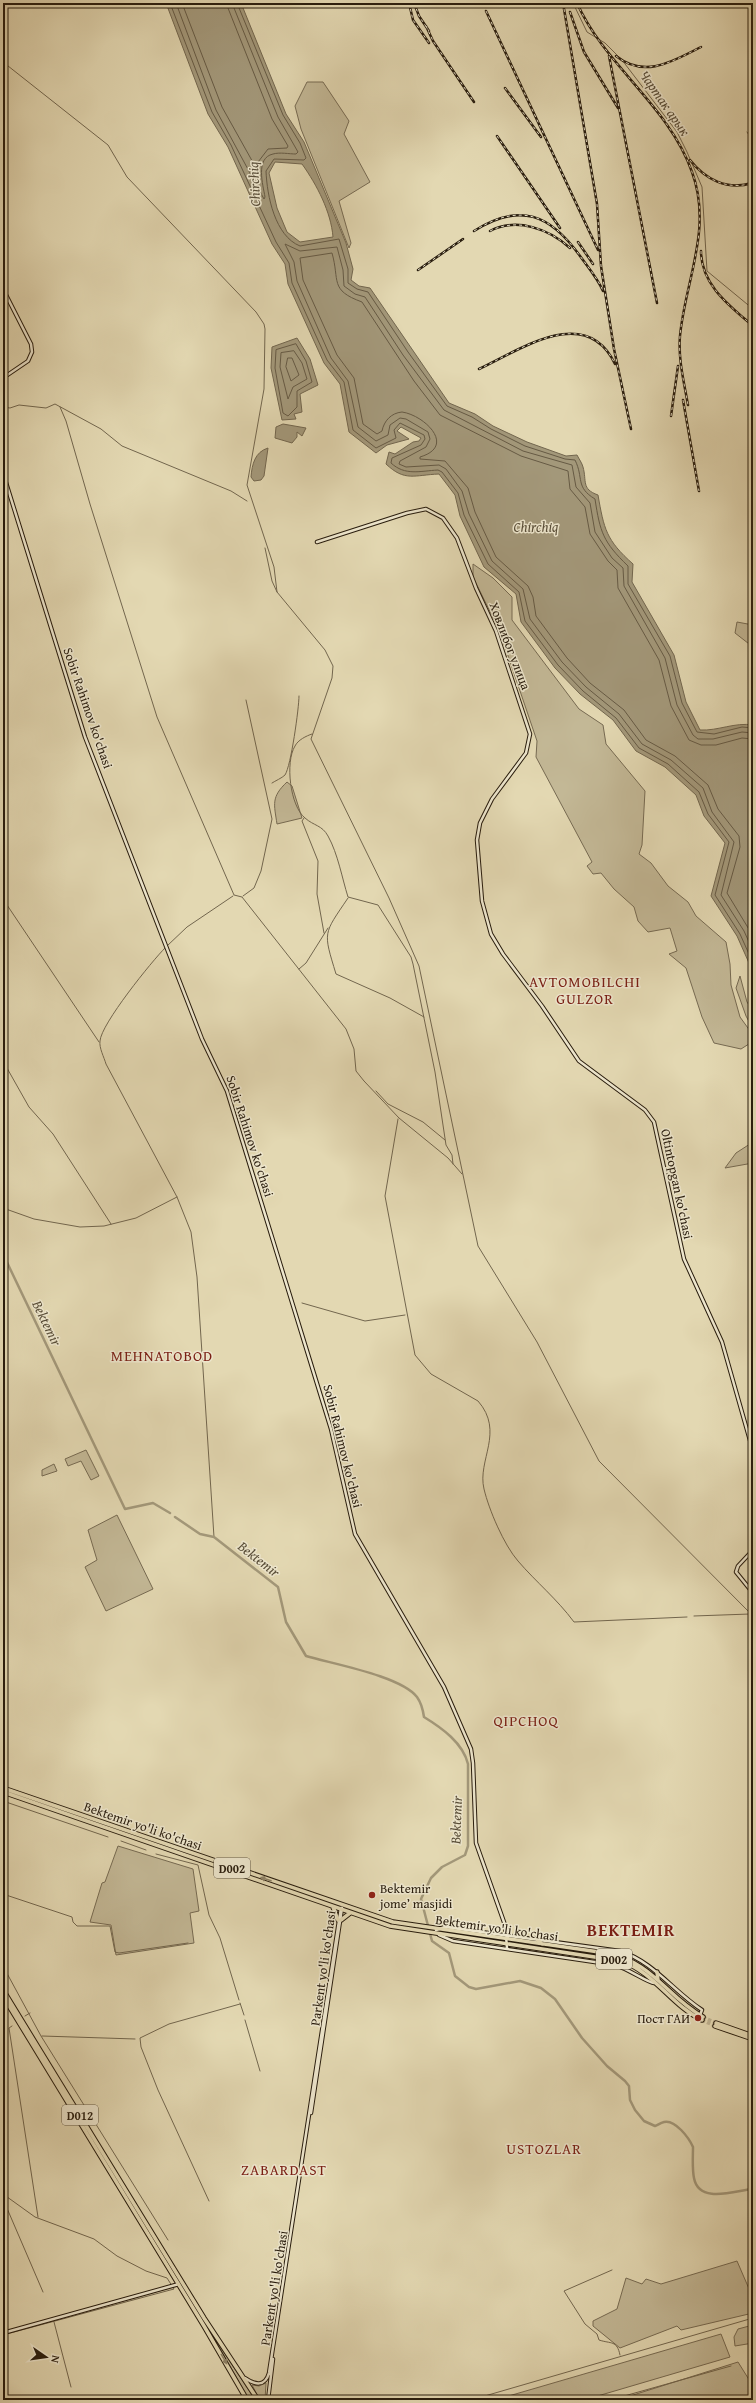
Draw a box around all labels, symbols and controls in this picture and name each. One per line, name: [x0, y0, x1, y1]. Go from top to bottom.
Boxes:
water label: Чартак арык: [635, 66, 695, 140]
water label: Chirchiq: [243, 160, 265, 207]
water label: Chirchiq: [514, 517, 559, 537]
street label: Ховлибог улица: [485, 599, 536, 693]
street label: Sobir Rahimov ko'chasi: [58, 645, 118, 771]
district label: AVTOMOBILCHI GULZOR: [529, 971, 641, 1009]
street label: Sobir Rahimov ko'chasi: [221, 1073, 279, 1199]
street label: Oltintopgan ko'chasi: [656, 1127, 698, 1241]
water label: Bektemir: [27, 1296, 67, 1350]
district label: MEHNATOBOD: [111, 1345, 213, 1366]
street label: Sobir Rahimov ko'chasi: [318, 1382, 368, 1510]
water label: Bektemir: [233, 1536, 285, 1582]
district label: QIPCHOQ: [493, 1710, 559, 1731]
water label: Bektemir: [445, 1795, 467, 1845]
street label: Bektemir yo'li ko'chasi: [81, 1797, 205, 1855]
road number: D002: [214, 1858, 250, 1878]
one-way arrow: [259, 1876, 271, 1882]
place label: Bektemir jome’ masjidi: [378, 1879, 453, 1913]
marker: Bektemir jome’ masjidi: [367, 1890, 377, 1900]
street label: Parkent yo'li ko'chasi: [306, 1909, 341, 2027]
street label: Bektemir yo'li ko'chasi: [434, 1910, 560, 1946]
district label: BEKTEMIR: [587, 1917, 675, 1942]
road number: D002: [596, 1949, 632, 1969]
place label: Пост ГАИ: [637, 2009, 690, 2028]
marker: Пост ГАИ: [693, 2013, 703, 2023]
road number: D012: [62, 2105, 98, 2125]
district label: USTOZLAR: [506, 2138, 582, 2159]
district label: ZABARDAST: [241, 2159, 327, 2180]
street label: Parkent yo'li ko'chasi: [256, 2229, 293, 2347]
north arrow: [26, 2337, 66, 2377]
one-way arrow: [220, 2353, 227, 2365]
text: N: [47, 2354, 64, 2365]

